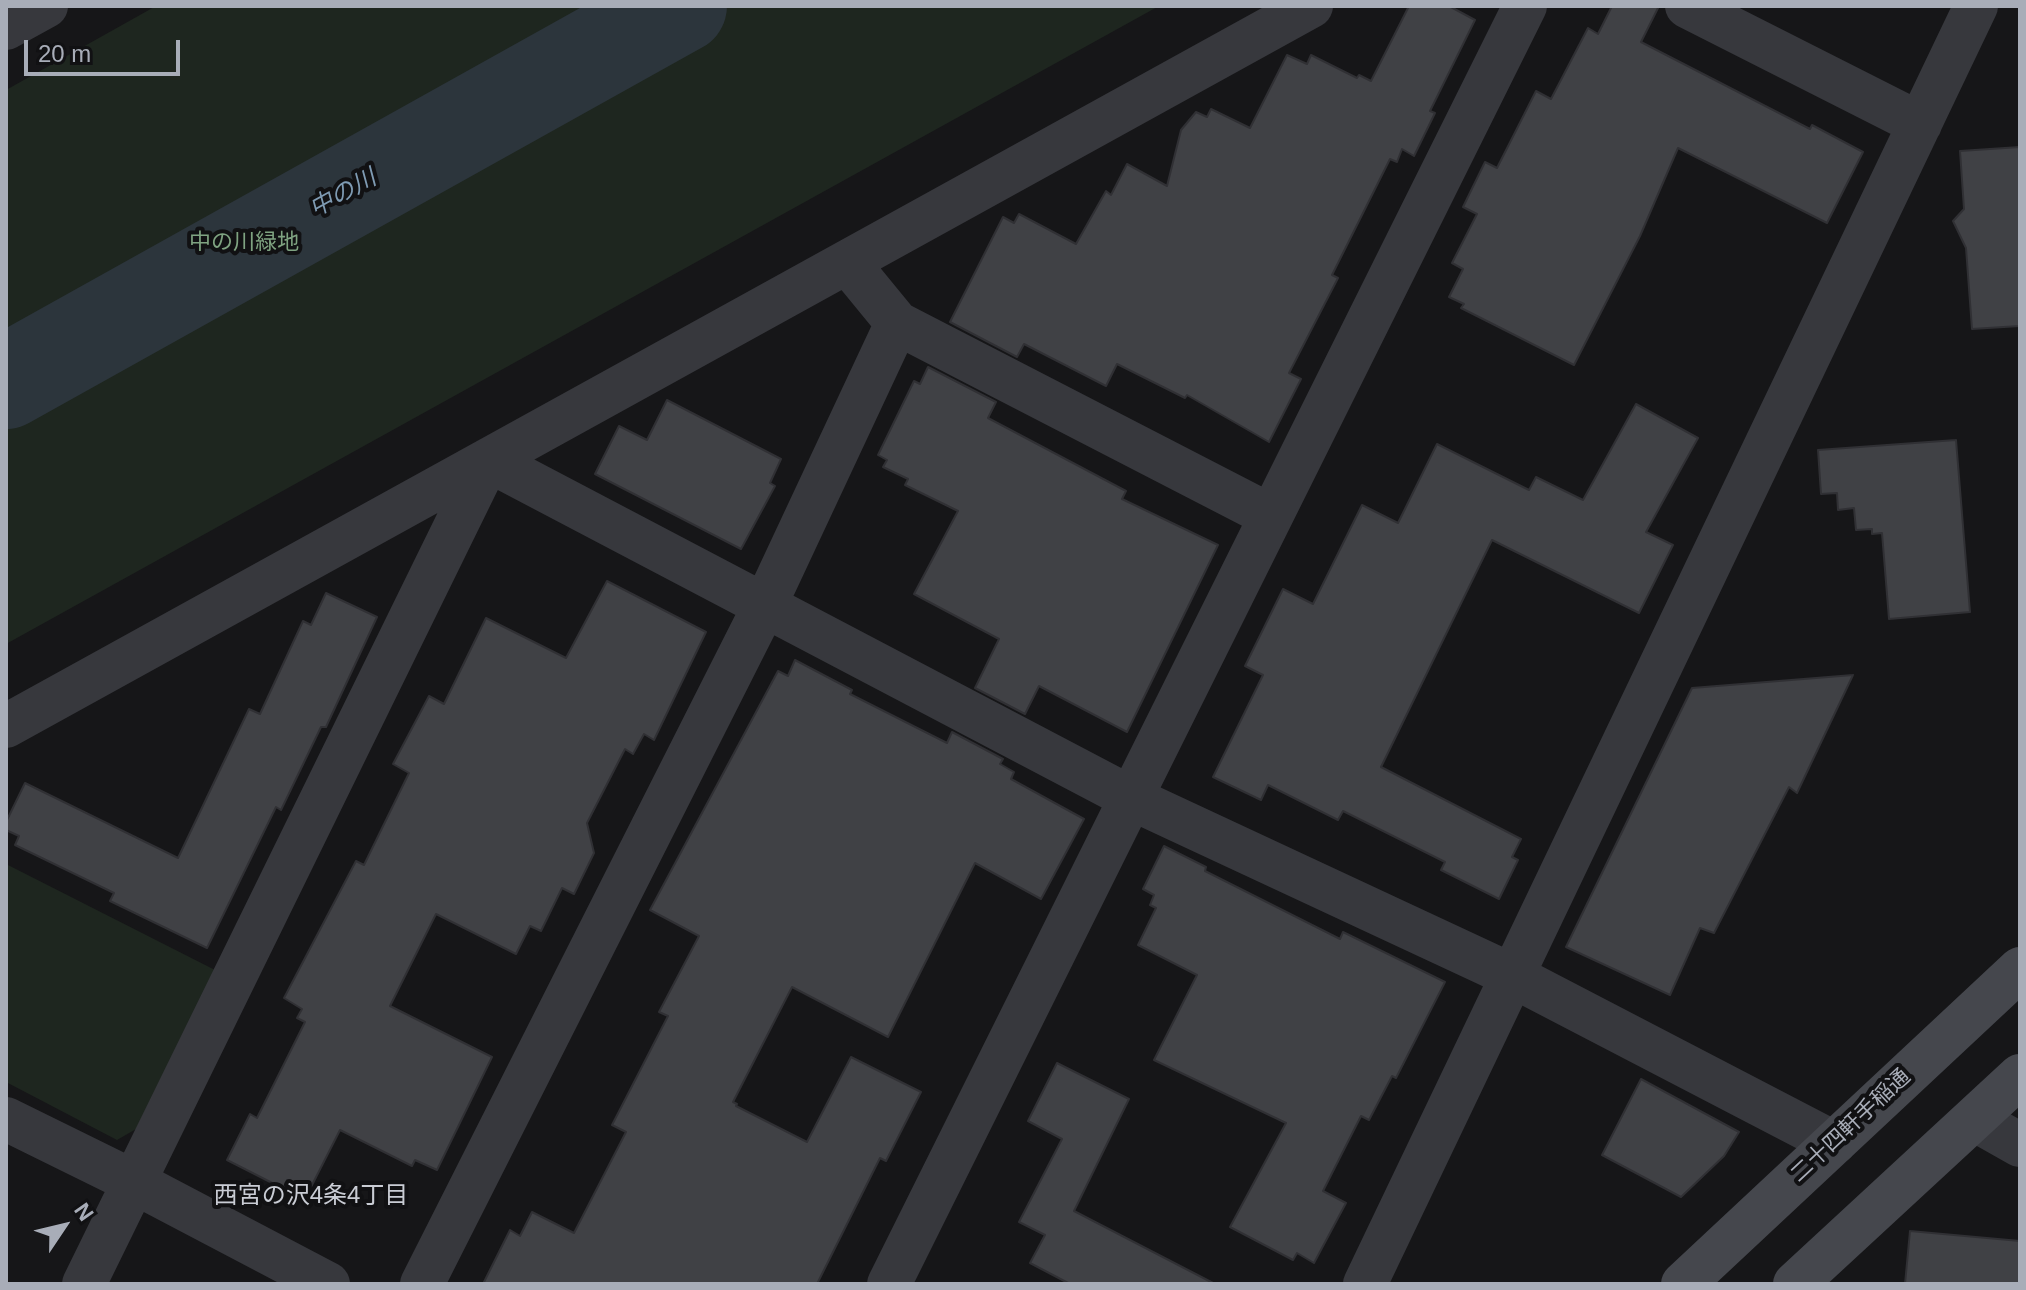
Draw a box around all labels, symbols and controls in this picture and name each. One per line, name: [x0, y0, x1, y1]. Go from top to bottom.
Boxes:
scale bar: [28, 24, 184, 74]
text: 20 m: [38, 40, 91, 67]
water label: 中の川: [305, 164, 381, 224]
park label: 中の川緑地: [189, 230, 299, 256]
street label: 二十四軒手稲通: [1786, 1064, 1916, 1188]
district label: 西宮の沢4条4丁目: [214, 1182, 408, 1210]
north arrow: [24, 1186, 104, 1266]
text: N: [69, 1198, 99, 1226]

